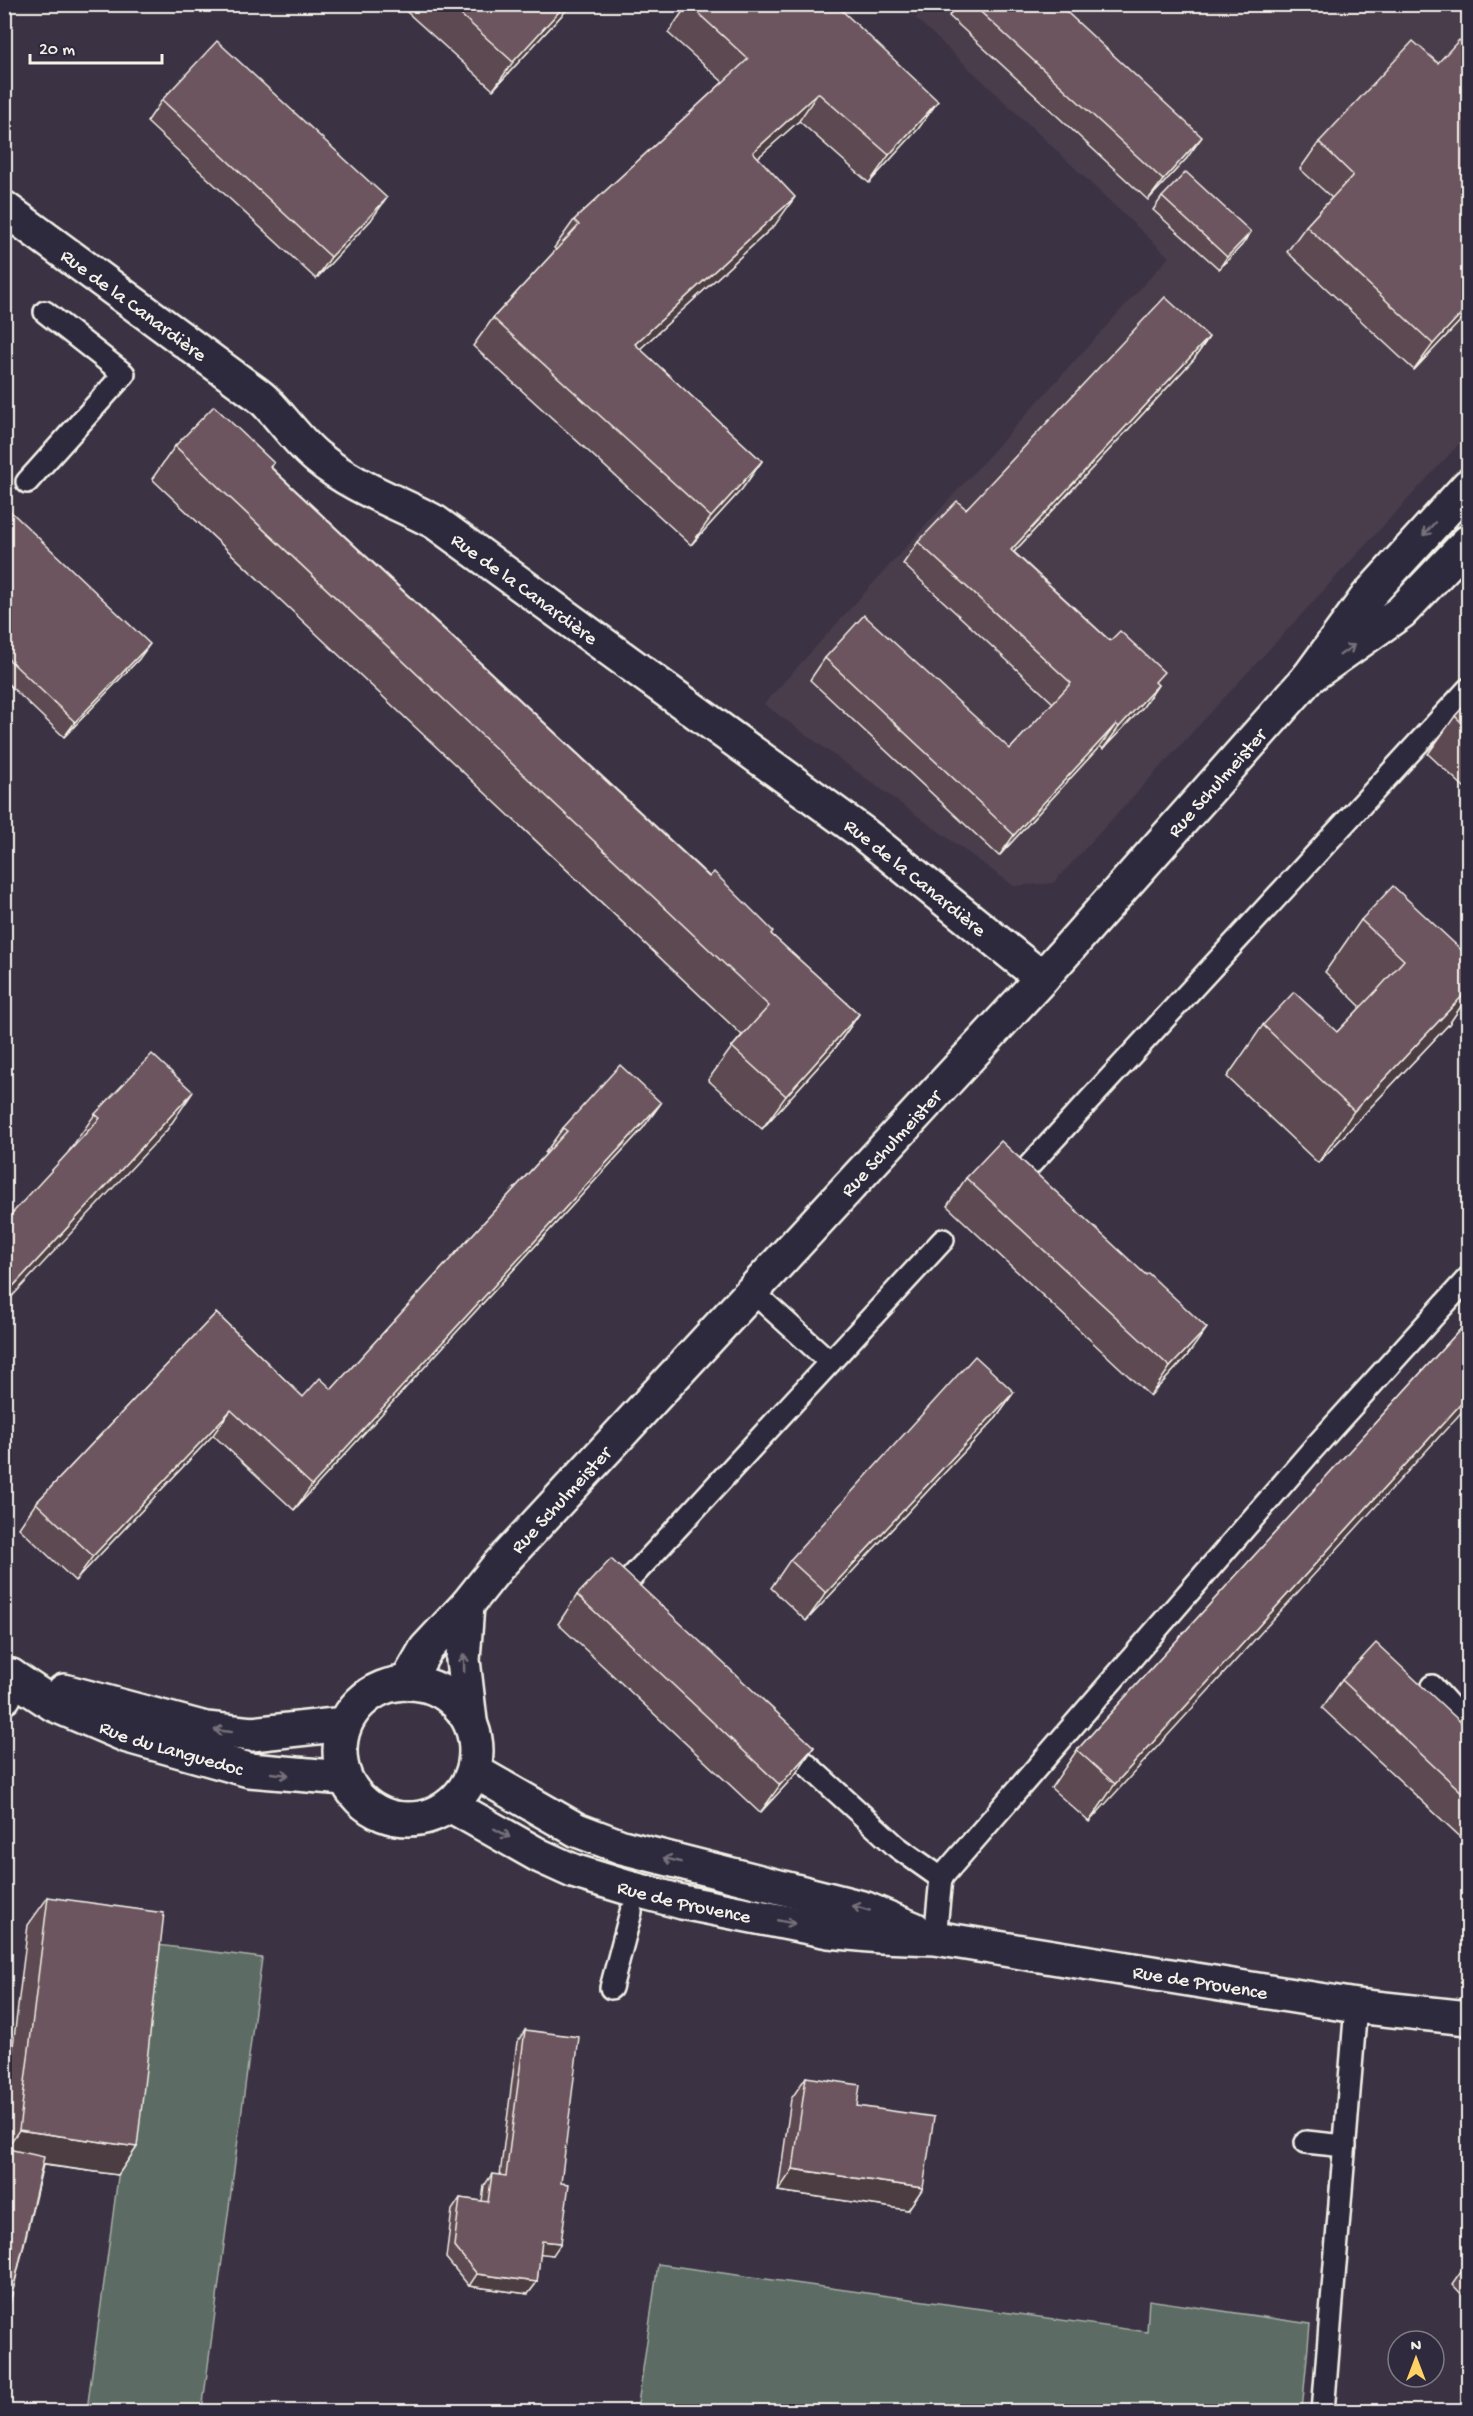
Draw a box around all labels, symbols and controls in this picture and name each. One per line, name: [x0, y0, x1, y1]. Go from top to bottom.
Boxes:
scale bar: [30, 27, 162, 65]
text: 20 m: [39, 40, 75, 61]
street label: Rue de la Canardière: [55, 246, 210, 369]
one-way arrow: [1422, 522, 1437, 537]
street label: Rue de la Canardière: [446, 530, 602, 652]
one-way arrow: [1339, 644, 1355, 656]
street label: Rue Schulmeister: [1164, 724, 1274, 843]
street label: Rue de la Canardière: [839, 815, 990, 944]
street label: Rue Schulmeister: [837, 1085, 949, 1203]
street label: Rue Schulmeister: [507, 1442, 619, 1560]
one-way arrow: [458, 1653, 470, 1673]
street label: Rue du Languedoc: [95, 1717, 246, 1783]
one-way arrow: [214, 1725, 234, 1736]
one-way arrow: [270, 1768, 290, 1779]
one-way arrow: [492, 1828, 510, 1839]
one-way arrow: [663, 1854, 682, 1865]
street label: Rue de Provence: [614, 1877, 753, 1930]
one-way arrow: [852, 1902, 871, 1913]
one-way arrow: [775, 1917, 795, 1928]
street label: Rue de Provence: [1131, 1962, 1270, 2007]
north arrow: [1386, 2329, 1446, 2389]
text: N: [1411, 2338, 1422, 2357]

